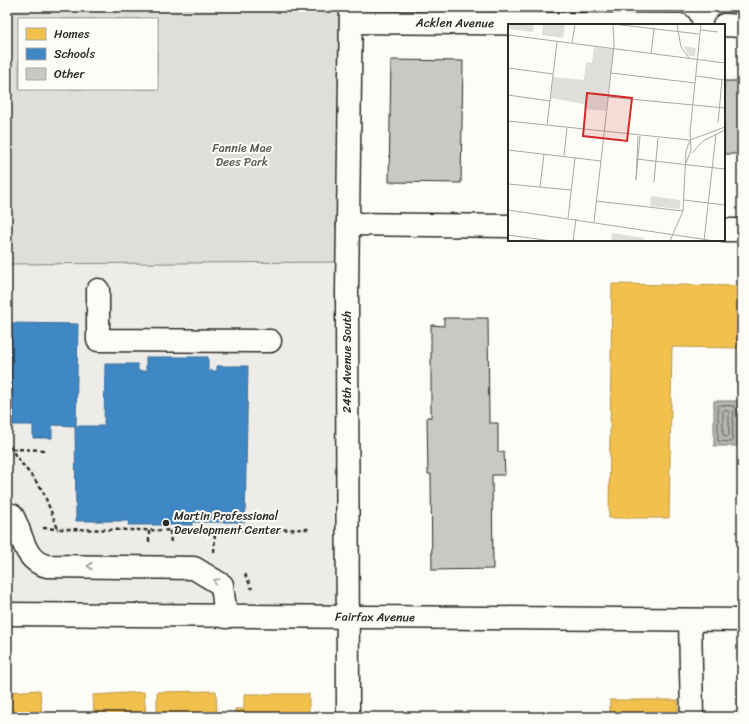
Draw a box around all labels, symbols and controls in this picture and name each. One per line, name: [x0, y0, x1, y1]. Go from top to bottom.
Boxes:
street label: Acklen Avenue: [415, 12, 494, 34]
legend: [18, 18, 158, 90]
text: Homes: [54, 23, 90, 45]
inset map: [508, 24, 725, 241]
text: Schools: [54, 43, 95, 65]
text: Other: [54, 63, 85, 85]
park label: Fannie Mae Dees Park: [212, 137, 272, 173]
street label: 24th Avenue South: [336, 311, 358, 413]
place label: Martin Professional Development Center: [174, 505, 282, 541]
marker: Martin Professional Development Center: [161, 518, 171, 528]
one-way arrow: [87, 562, 93, 570]
one-way arrow: [214, 579, 221, 586]
street label: Fairfax Avenue: [335, 606, 415, 628]

